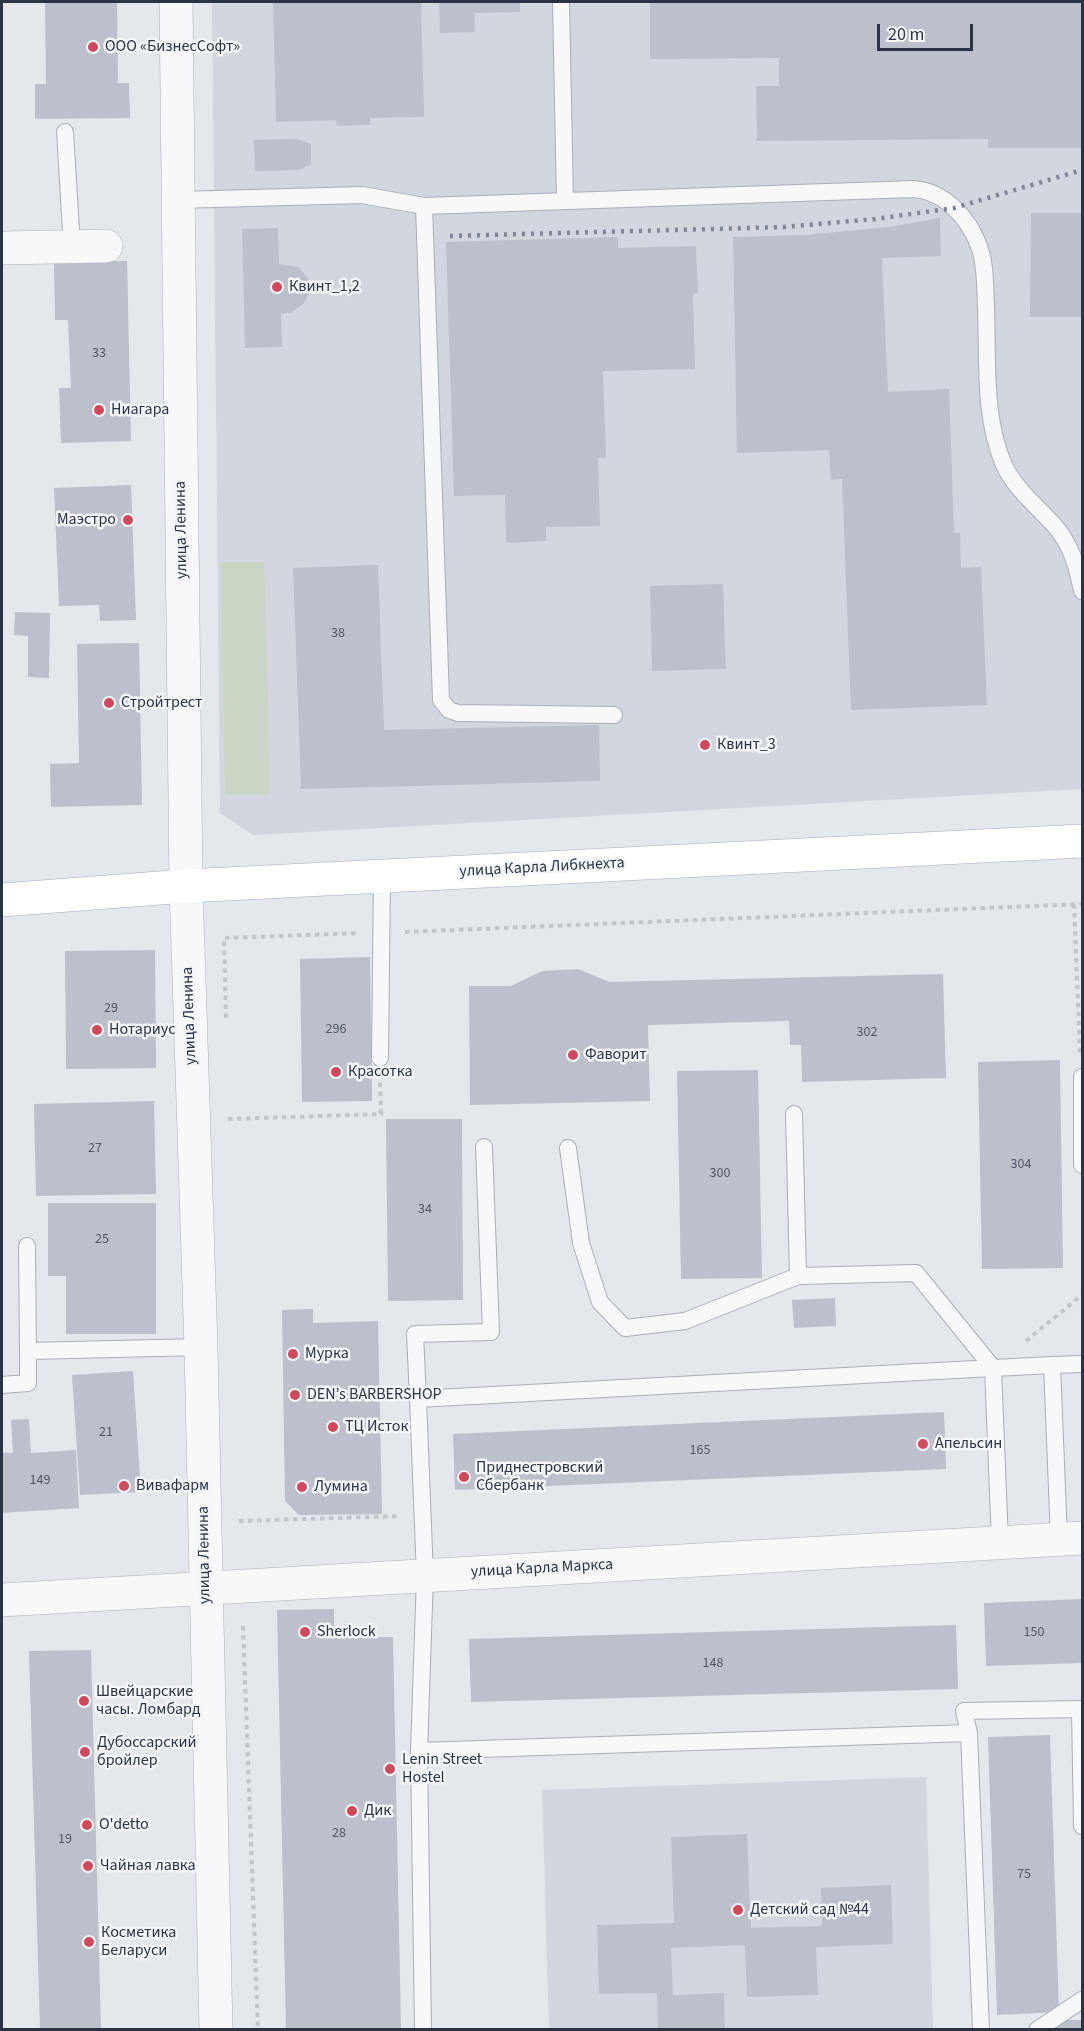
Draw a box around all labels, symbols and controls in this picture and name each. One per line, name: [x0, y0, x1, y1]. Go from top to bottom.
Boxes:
scale bar: [880, 12, 976, 50]
text: 20 m: [888, 22, 924, 47]
place label: ООО «БизнесСофт»: [105, 37, 240, 57]
marker: ООО «БизнесСофт»: [86, 40, 100, 54]
place label: Квинт_1,2: [289, 277, 360, 297]
marker: Квинт_1,2: [270, 280, 284, 294]
house number: 33: [92, 346, 106, 362]
place label: Ниагара: [111, 400, 169, 420]
marker: Ниагара: [92, 403, 106, 417]
street label: улица Ленина: [172, 481, 192, 579]
place label: Маэстро: [57, 510, 116, 530]
marker: Маэстро: [121, 513, 135, 527]
house number: 38: [331, 626, 345, 642]
place label: Стройтрест: [121, 693, 202, 713]
marker: Стройтрест: [102, 696, 116, 710]
place label: Квинт_3: [717, 735, 776, 755]
marker: Квинт_3: [698, 738, 712, 752]
street label: улица Карла Либкнехта: [459, 854, 625, 882]
street label: улица Ленина: [179, 967, 201, 1065]
house number: 29: [104, 1001, 118, 1017]
place label: Нотариус: [109, 1020, 176, 1040]
house number: 296: [326, 1022, 346, 1038]
marker: Нотариус: [90, 1023, 104, 1037]
house number: 302: [857, 1025, 877, 1041]
place label: Фаворит: [585, 1045, 647, 1065]
marker: Фаворит: [566, 1048, 580, 1062]
place label: Красотка: [348, 1062, 413, 1082]
marker: Красотка: [329, 1065, 343, 1079]
house number: 27: [88, 1141, 102, 1157]
house number: 304: [1011, 1157, 1031, 1173]
house number: 300: [710, 1166, 730, 1182]
house number: 34: [418, 1202, 432, 1218]
house number: 25: [95, 1232, 109, 1248]
place label: Мурка: [305, 1344, 349, 1364]
marker: Мурка: [286, 1347, 300, 1361]
place label: DEN’s BARBERSHOP: [307, 1385, 442, 1405]
marker: DEN’s BARBERSHOP: [288, 1388, 302, 1402]
place label: ТЦ Исток: [345, 1417, 408, 1437]
marker: ТЦ Исток: [326, 1420, 340, 1434]
house number: 21: [99, 1425, 113, 1441]
place label: Апельсин: [935, 1434, 1002, 1454]
marker: Апельсин: [916, 1437, 930, 1451]
house number: 165: [690, 1443, 710, 1459]
place label: Приднестровский Сбербанк: [476, 1458, 603, 1496]
marker: Приднестровский Сбербанк: [457, 1470, 471, 1484]
house number: 149: [30, 1473, 50, 1489]
place label: Вивафарм: [136, 1476, 209, 1496]
place label: Лумина: [314, 1477, 368, 1497]
marker: Вивафарм: [117, 1479, 131, 1493]
marker: Лумина: [295, 1480, 309, 1494]
street label: улица Ленина: [195, 1506, 215, 1604]
street label: улица Карла Маркса: [470, 1556, 614, 1582]
place label: Sherlock: [317, 1622, 376, 1642]
marker: Sherlock: [298, 1625, 312, 1639]
house number: 150: [1024, 1625, 1044, 1641]
house number: 148: [703, 1656, 723, 1672]
place label: Швейцарские часы. Ломбард: [96, 1682, 200, 1720]
marker: Швейцарские часы. Ломбард: [77, 1694, 91, 1708]
place label: Дубоссарский бройлер: [97, 1733, 196, 1771]
marker: Дубоссарский бройлер: [78, 1745, 92, 1759]
place label: Lenin Street Hostel: [402, 1750, 482, 1788]
marker: Lenin Street Hostel: [383, 1762, 397, 1776]
place label: Дик: [364, 1801, 391, 1821]
marker: Дик: [345, 1804, 359, 1818]
place label: O'detto: [99, 1815, 149, 1835]
marker: O'detto: [80, 1818, 94, 1832]
house number: 28: [332, 1826, 346, 1842]
house number: 19: [58, 1832, 72, 1848]
place label: Чайная лавка: [100, 1856, 196, 1876]
marker: Чайная лавка: [81, 1859, 95, 1873]
house number: 75: [1017, 1867, 1031, 1883]
place label: Детский сад №44: [750, 1900, 869, 1920]
marker: Детский сад №44: [731, 1903, 745, 1917]
place label: Косметика Беларуси: [101, 1923, 176, 1961]
marker: Косметика Беларуси: [82, 1935, 96, 1949]

